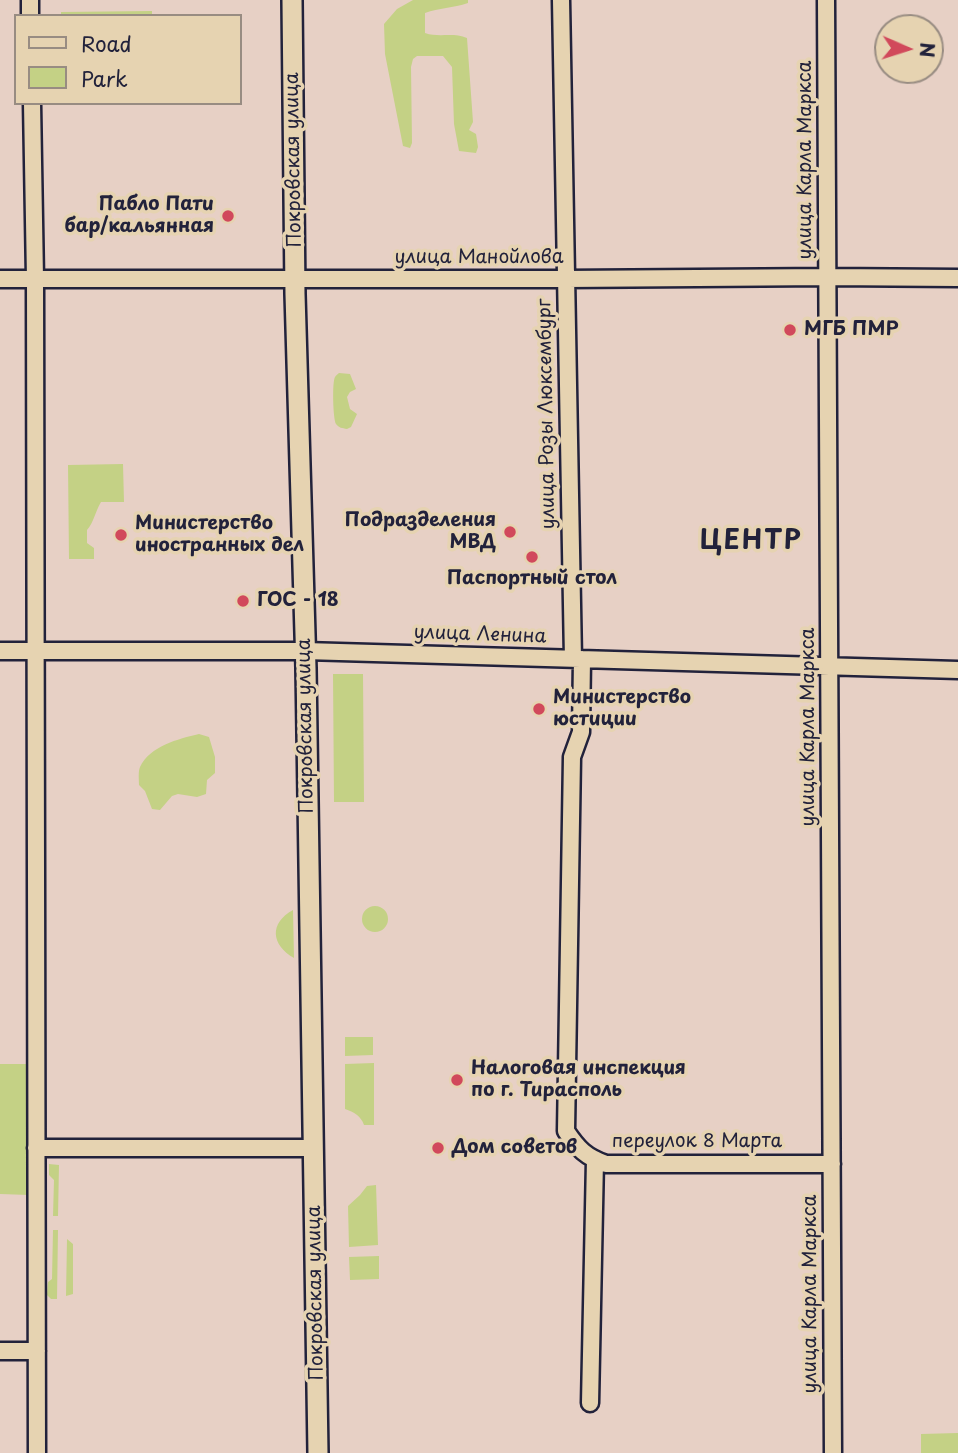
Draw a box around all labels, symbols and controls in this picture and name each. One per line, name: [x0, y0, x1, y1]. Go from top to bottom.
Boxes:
legend: [14, 14, 242, 105]
north arrow: [874, 14, 944, 84]
text: Road: [81, 27, 132, 59]
text: N: [914, 42, 942, 58]
street label: улица Карла Маркса: [795, 61, 817, 259]
text: Park: [81, 62, 128, 94]
street label: Покровская улица: [281, 72, 307, 248]
place label: Пабло Пати бар/кальянная: [64, 194, 214, 238]
marker: Пабло Пати бар/кальянная: [220, 208, 236, 224]
street label: улица Манойлова: [395, 247, 563, 269]
street label: улица Розы Люксембург: [534, 299, 560, 529]
place label: МГБ ПМР: [804, 319, 898, 341]
marker: МГБ ПМР: [782, 322, 798, 338]
place label: Подразделения МВД: [345, 510, 496, 554]
place label: Министерство иностранных дел: [135, 513, 304, 557]
marker: Подразделения МВД: [502, 524, 518, 540]
district label: ЦЕНТР: [700, 526, 802, 558]
marker: Министерство иностранных дел: [113, 527, 129, 543]
marker: Паспортный стол: [524, 549, 540, 565]
place label: Паспортный стол: [447, 568, 617, 590]
place label: ГОС - 18: [257, 590, 339, 612]
marker: ГОС - 18: [235, 593, 251, 609]
street label: улица Ленина: [413, 621, 547, 649]
street label: улица Карла Маркса: [798, 628, 820, 826]
street label: Покровская улица: [293, 638, 319, 814]
place label: Министерство юстиции: [553, 687, 691, 731]
marker: Министерство юстиции: [531, 701, 547, 717]
place label: Налоговая инспекция по г. Тирасполь: [471, 1058, 686, 1102]
marker: Налоговая инспекция по г. Тирасполь: [449, 1072, 465, 1088]
street label: переулок 8 Марта: [612, 1131, 782, 1153]
place label: Дом советов: [452, 1137, 577, 1159]
marker: Дом советов: [430, 1140, 446, 1156]
street label: улица Карла Маркса: [800, 1195, 822, 1393]
street label: Покровская улица: [303, 1205, 329, 1381]

